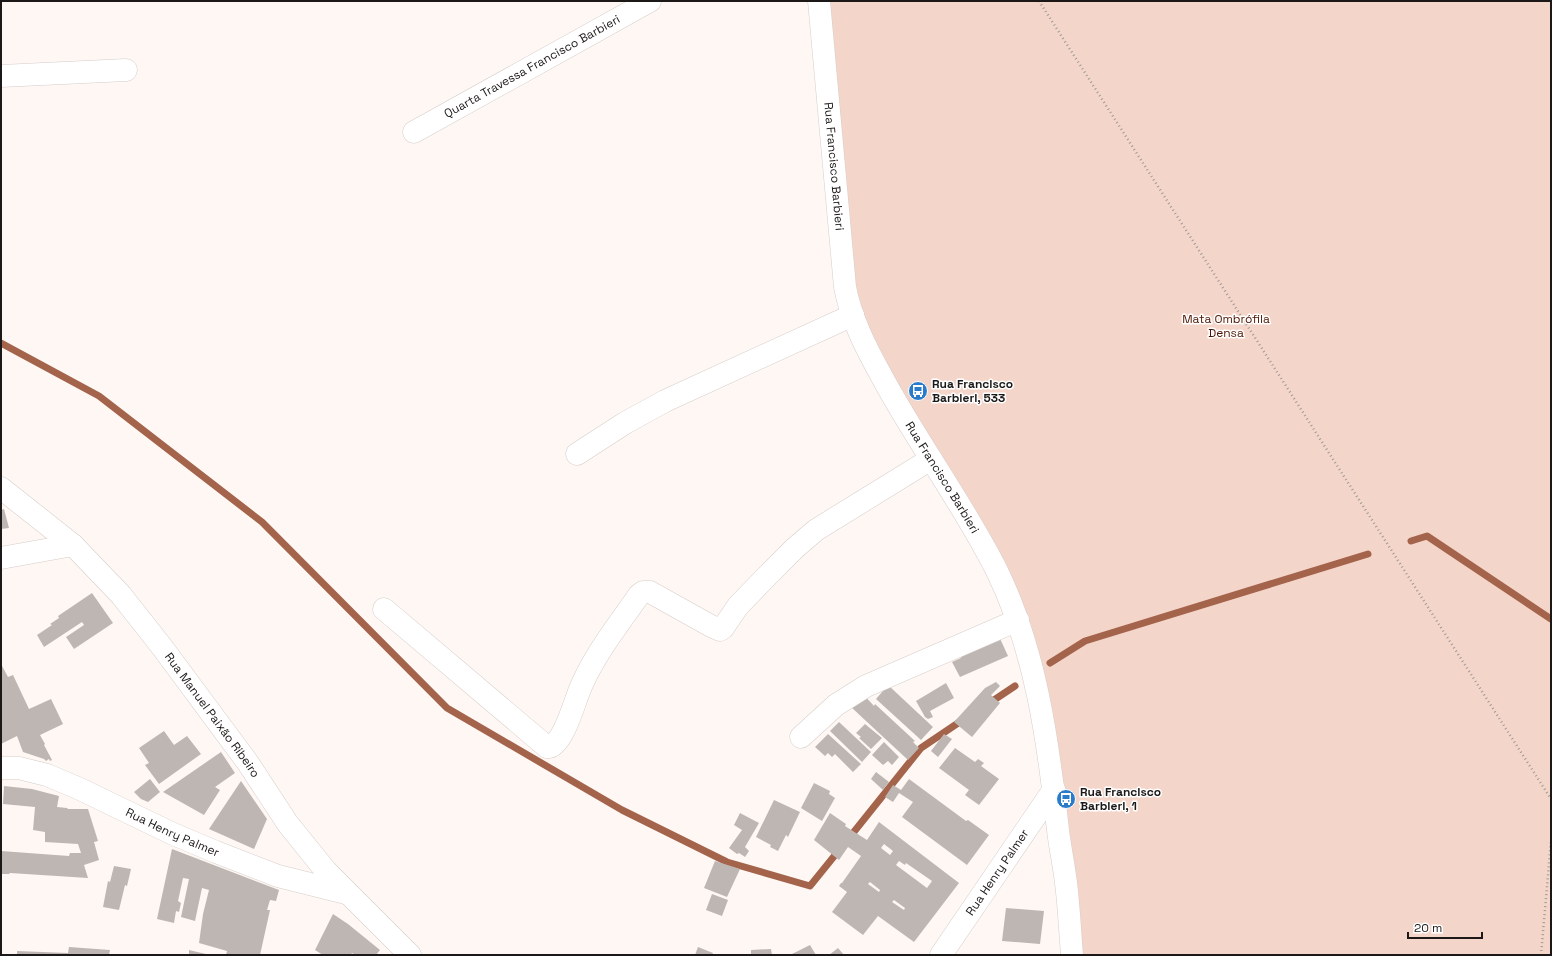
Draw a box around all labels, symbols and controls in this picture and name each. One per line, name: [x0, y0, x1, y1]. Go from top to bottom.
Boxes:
street label: Quarta Travessa Francisco Barbieri: [441, 11, 623, 122]
street label: Rua Francisco Barbieri: [820, 101, 848, 231]
park label: Mata Ombrófila Densa: [1182, 311, 1270, 341]
place label: Rua Francisco Barbieri, 533: [932, 376, 1013, 406]
bus stop icon: Rua Francisco Barbieri, 533: [907, 380, 929, 402]
street label: Rua Francisco Barbieri: [902, 418, 983, 536]
street label: Rua Manuel Paixão Ribeiro: [161, 649, 263, 781]
place label: Rua Francisco Barbieri, 1: [1080, 784, 1161, 814]
bus stop icon: Rua Francisco Barbieri, 1: [1055, 788, 1077, 810]
street label: Rua Henry Palmer: [123, 804, 222, 861]
street label: Rua Henry Palmer: [962, 826, 1033, 919]
scale bar: [1408, 914, 1482, 940]
text: 20 m: [1414, 920, 1442, 936]

